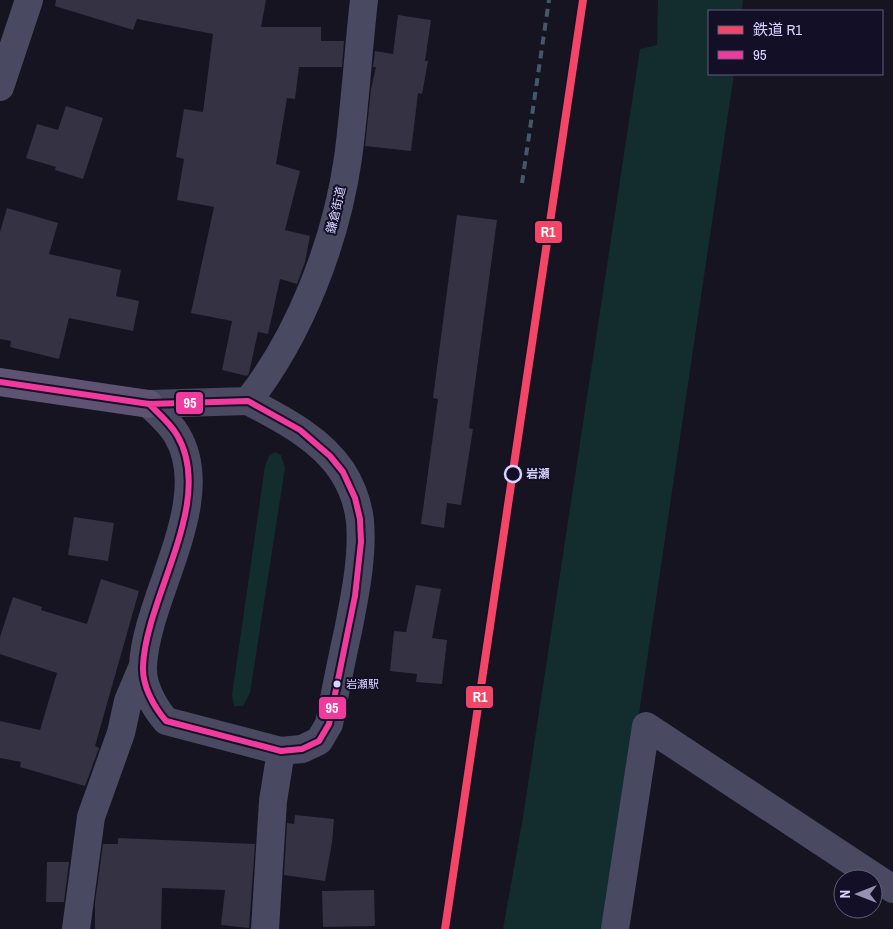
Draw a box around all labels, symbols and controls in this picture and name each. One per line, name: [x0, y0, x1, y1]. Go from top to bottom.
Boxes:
legend: [708, 10, 883, 75]
text: 鉄道 R1: [753, 19, 802, 40]
text: 95: [753, 44, 767, 65]
street label: 鎌倉街道: [323, 185, 349, 235]
line badge: R1: [534, 220, 563, 244]
text: R1: [541, 223, 556, 241]
line badge: 95: [175, 391, 204, 415]
text: 95: [184, 394, 197, 412]
marker: 岩瀬: [504, 465, 522, 483]
place label: 岩瀬: [526, 466, 550, 482]
place label: 岩瀬駅: [346, 677, 379, 691]
marker: 岩瀬駅: [332, 679, 342, 689]
line badge: R1: [465, 685, 494, 709]
text: R1: [473, 688, 488, 706]
line badge: 95: [318, 696, 347, 720]
text: 95: [326, 699, 339, 717]
north arrow: [833, 869, 883, 919]
text: N: [836, 890, 854, 898]

